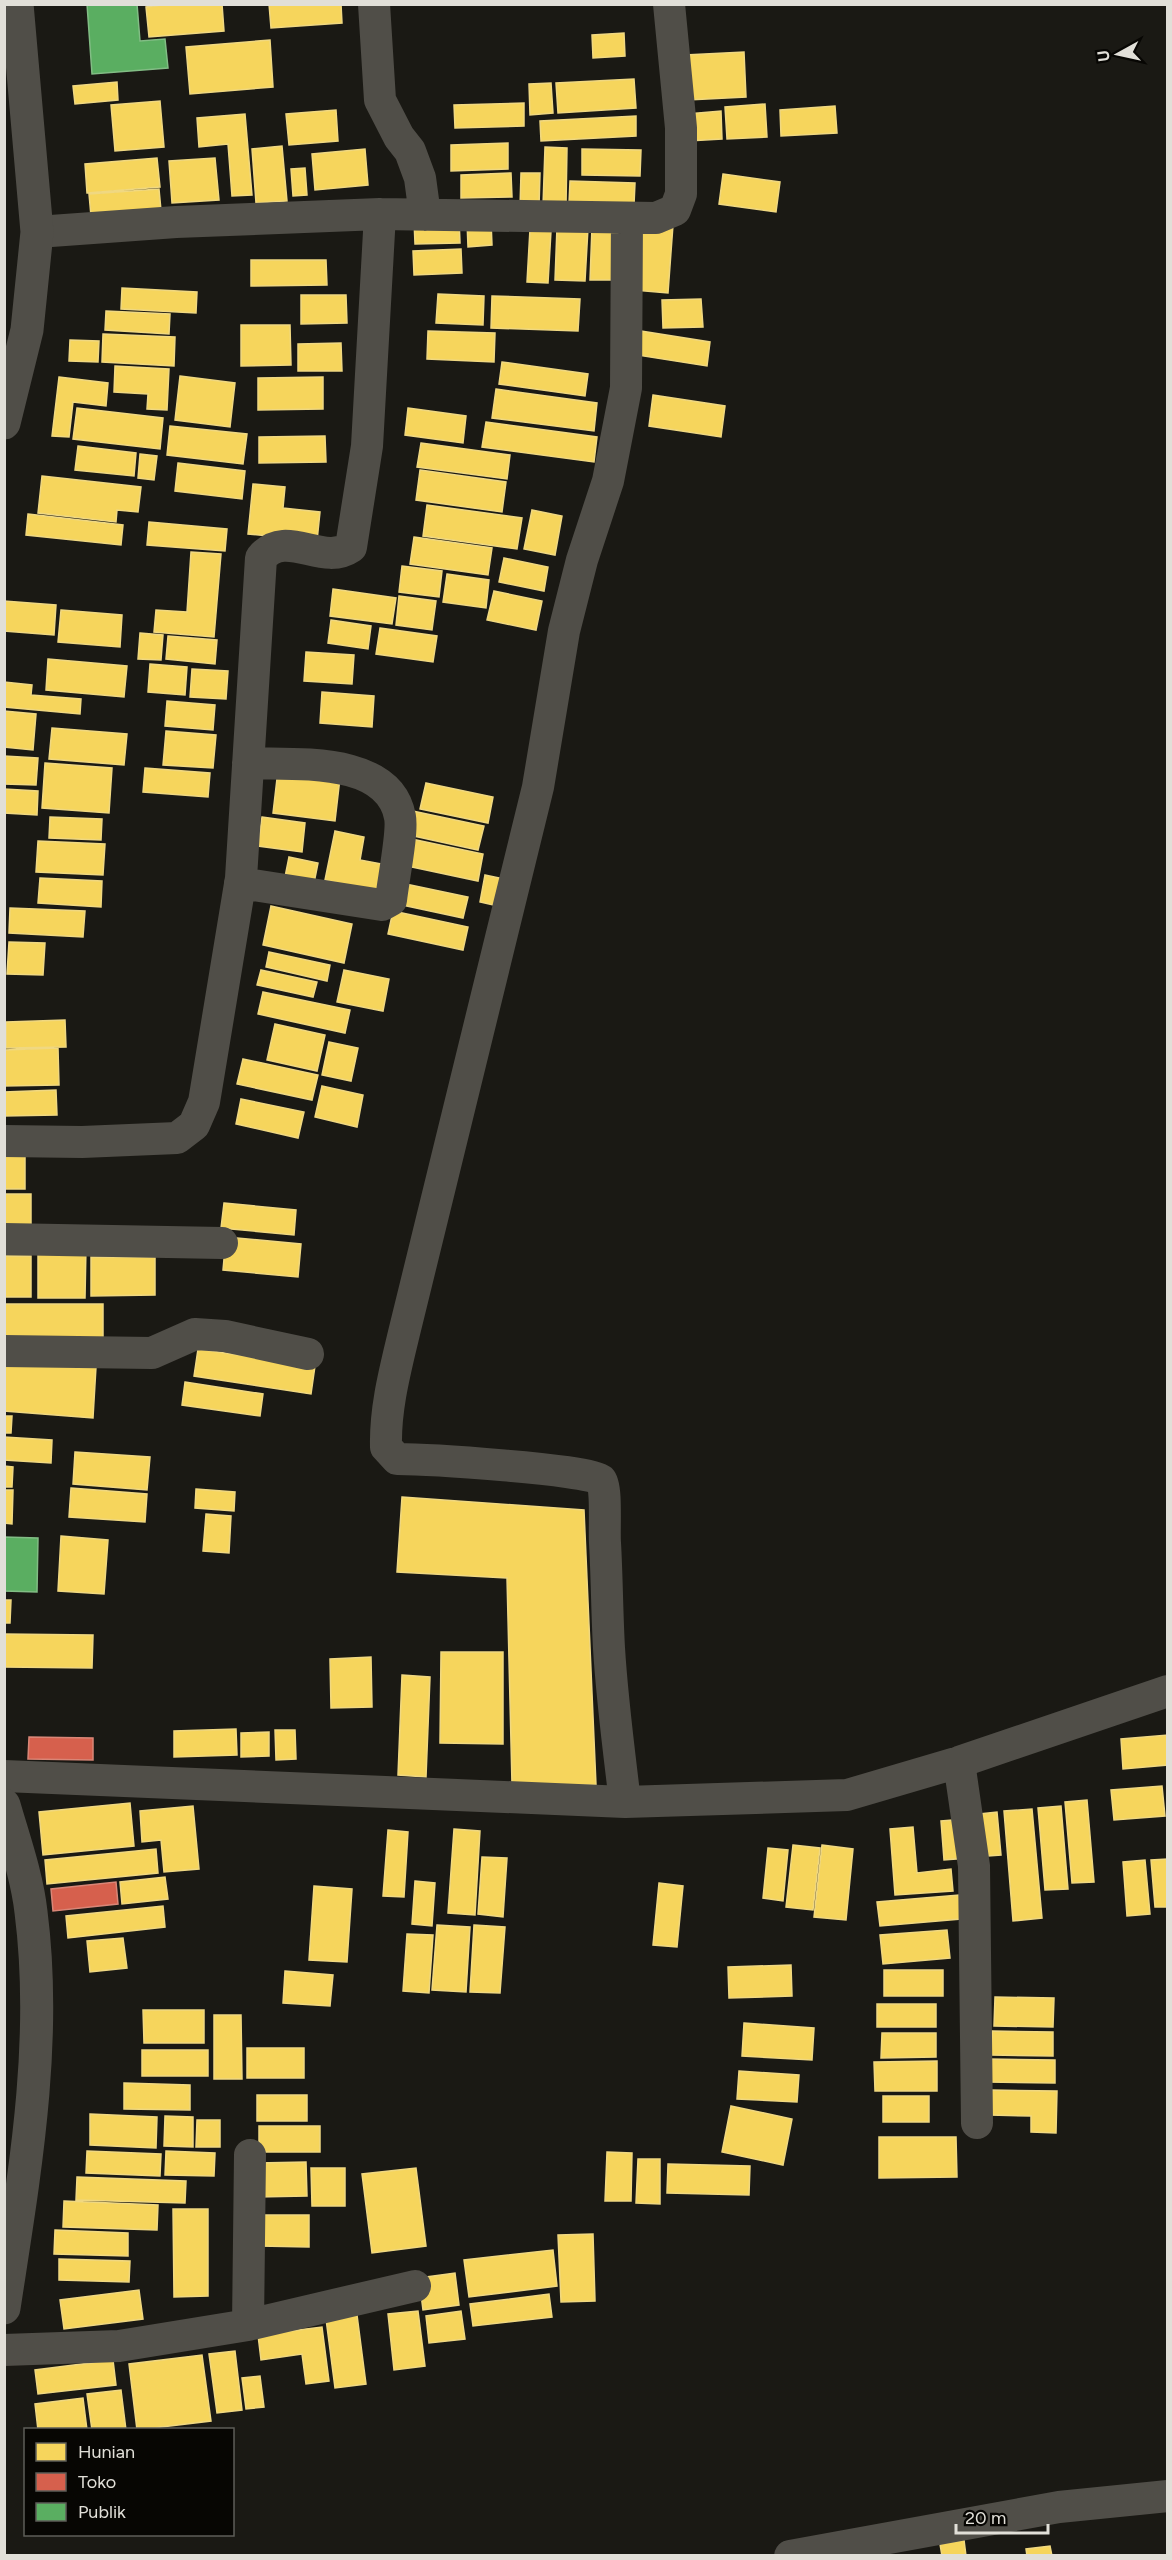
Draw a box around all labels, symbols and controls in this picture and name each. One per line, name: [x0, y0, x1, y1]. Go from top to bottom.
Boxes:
north arrow: [1088, 24, 1148, 84]
text: U: [1093, 49, 1114, 63]
legend: [24, 2428, 234, 2536]
text: Hunian: [78, 2441, 135, 2463]
text: Toko: [78, 2471, 116, 2493]
scale bar: [956, 2497, 1048, 2535]
text: Publik: [78, 2501, 126, 2523]
text: 20 m: [965, 2507, 1006, 2529]

